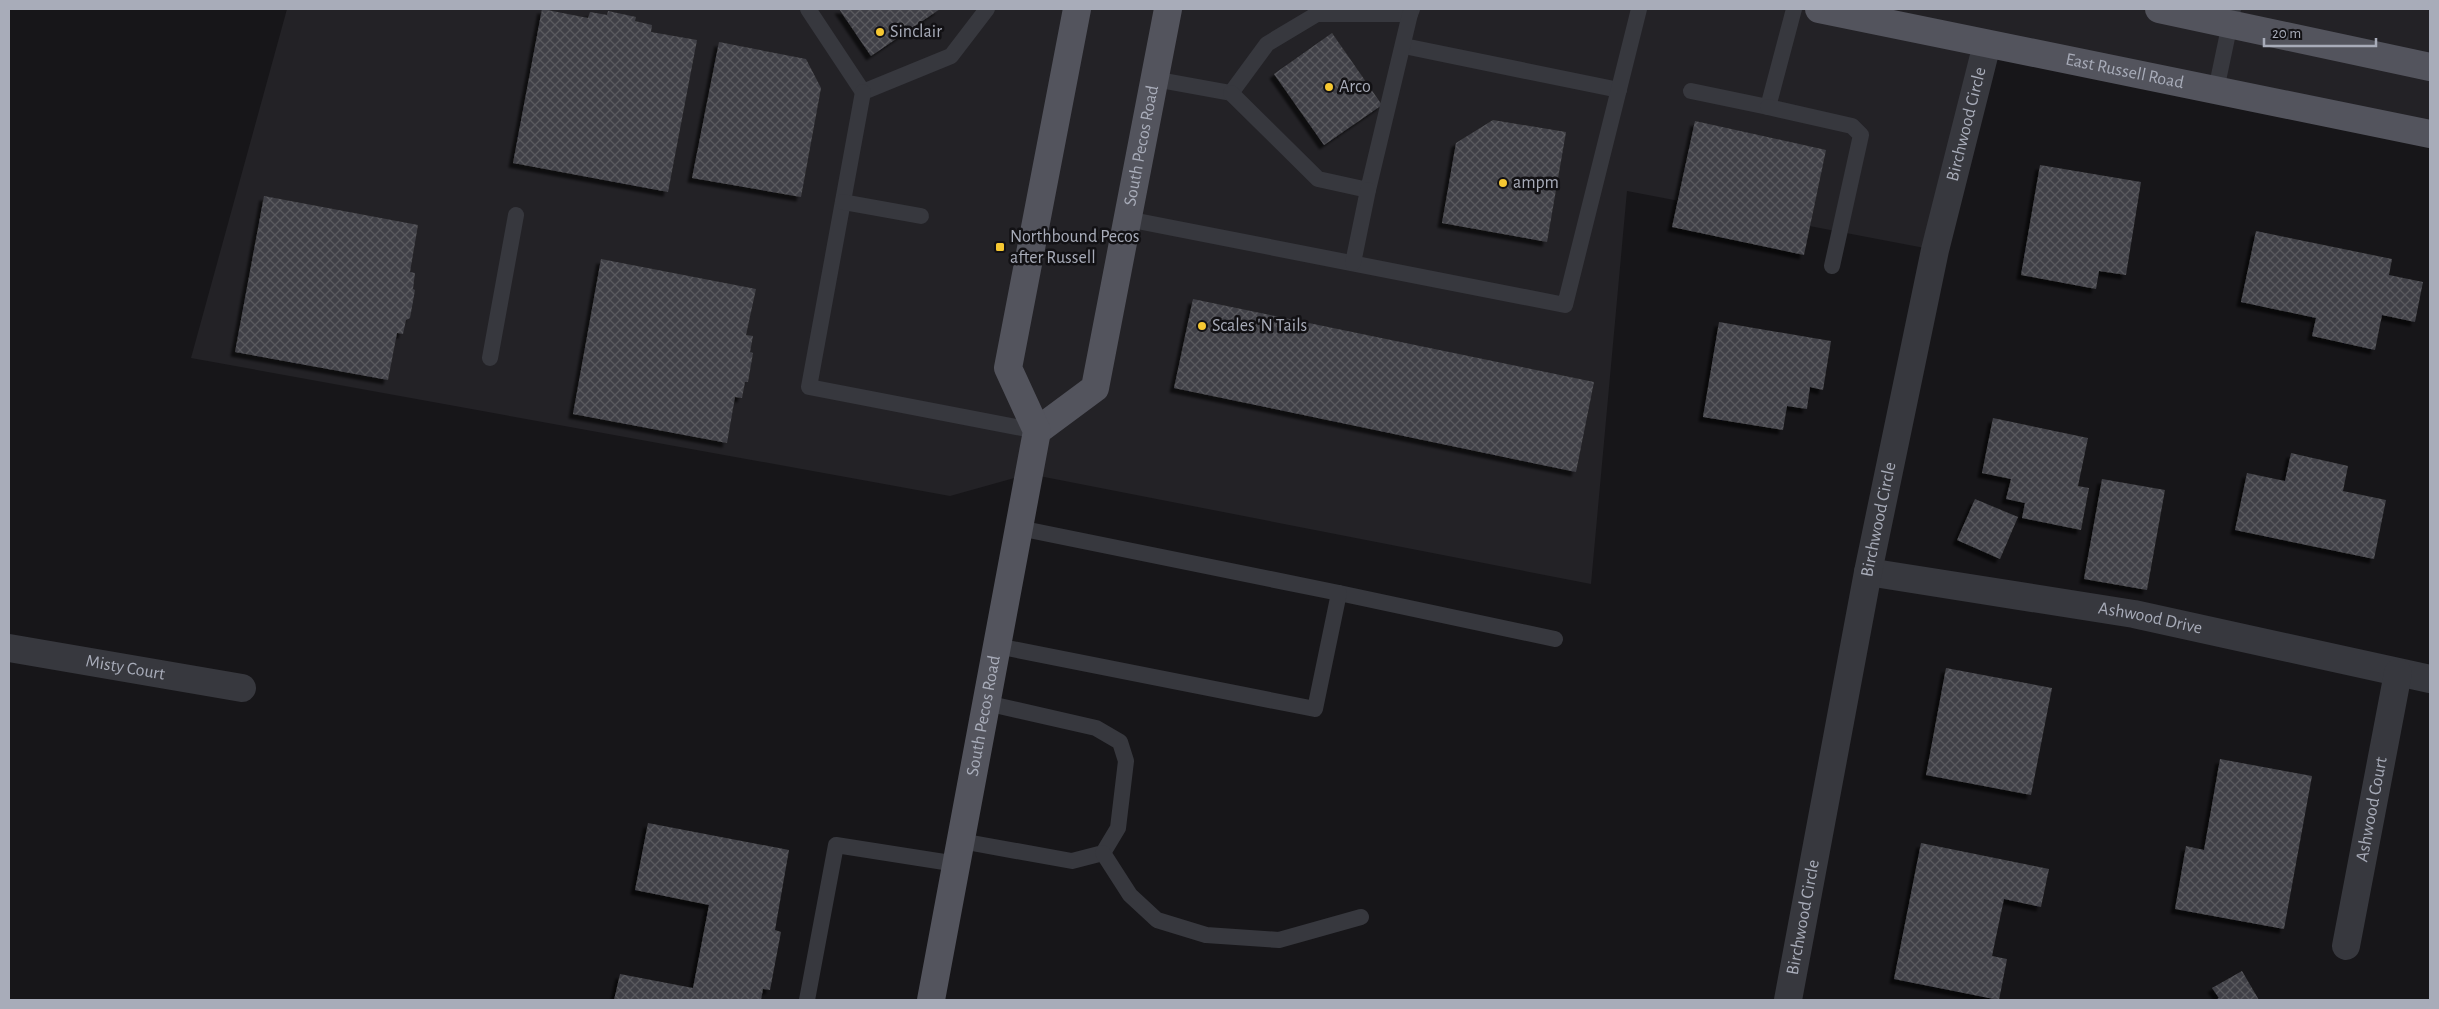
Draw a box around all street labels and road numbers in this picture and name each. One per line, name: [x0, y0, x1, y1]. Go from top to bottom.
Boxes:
street label: East Russell Road: [2064, 51, 2185, 92]
street label: Birchwood Circle: [1944, 65, 1990, 183]
street label: South Pecos Road: [1121, 84, 1162, 207]
street label: Birchwood Circle: [1858, 460, 1900, 578]
street label: Ashwood Drive: [2097, 599, 2204, 638]
street label: Misty Court: [84, 652, 167, 684]
street label: South Pecos Road: [964, 654, 1004, 778]
street label: Ashwood Court: [2353, 755, 2391, 863]
street label: Birchwood Circle: [1784, 858, 1823, 977]

